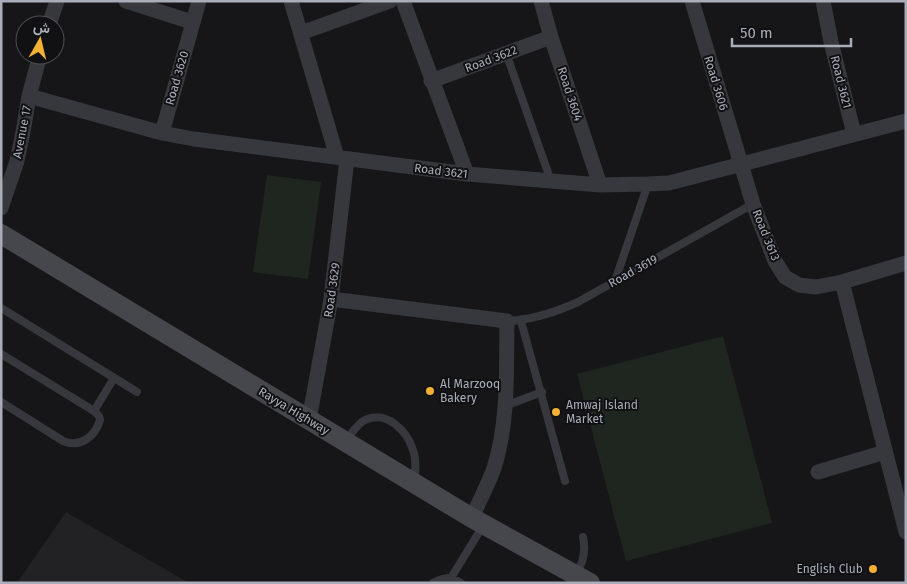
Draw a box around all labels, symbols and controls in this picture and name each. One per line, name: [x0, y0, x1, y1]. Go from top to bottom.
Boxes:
north arrow: [15, 15, 65, 65]
scale bar: [732, 15, 851, 47]
text: ش: [32, 18, 51, 37]
text: 50 m: [740, 24, 773, 42]
street label: Road 3622: [463, 43, 519, 75]
street label: Road 3620: [163, 49, 191, 107]
street label: Road 3606: [701, 54, 731, 112]
street label: Road 3621: [828, 54, 854, 110]
street label: Road 3604: [555, 65, 586, 124]
street label: Avenue 17: [10, 104, 34, 160]
street label: Road 3621: [413, 161, 469, 181]
street label: Road 3613: [749, 207, 783, 263]
street label: Road 3619: [606, 252, 660, 290]
street label: Road 3629: [321, 262, 343, 318]
place label: Al Marzooq Bakery: [440, 377, 500, 405]
street label: Rayya Highway: [256, 384, 332, 438]
marker: Al Marzooq Bakery: [424, 385, 436, 397]
place label: Amwaj Island Market: [566, 398, 638, 426]
marker: Amwaj Island Market: [550, 406, 562, 418]
place label: English Club: [796, 562, 863, 576]
marker: English Club: [867, 563, 879, 575]

